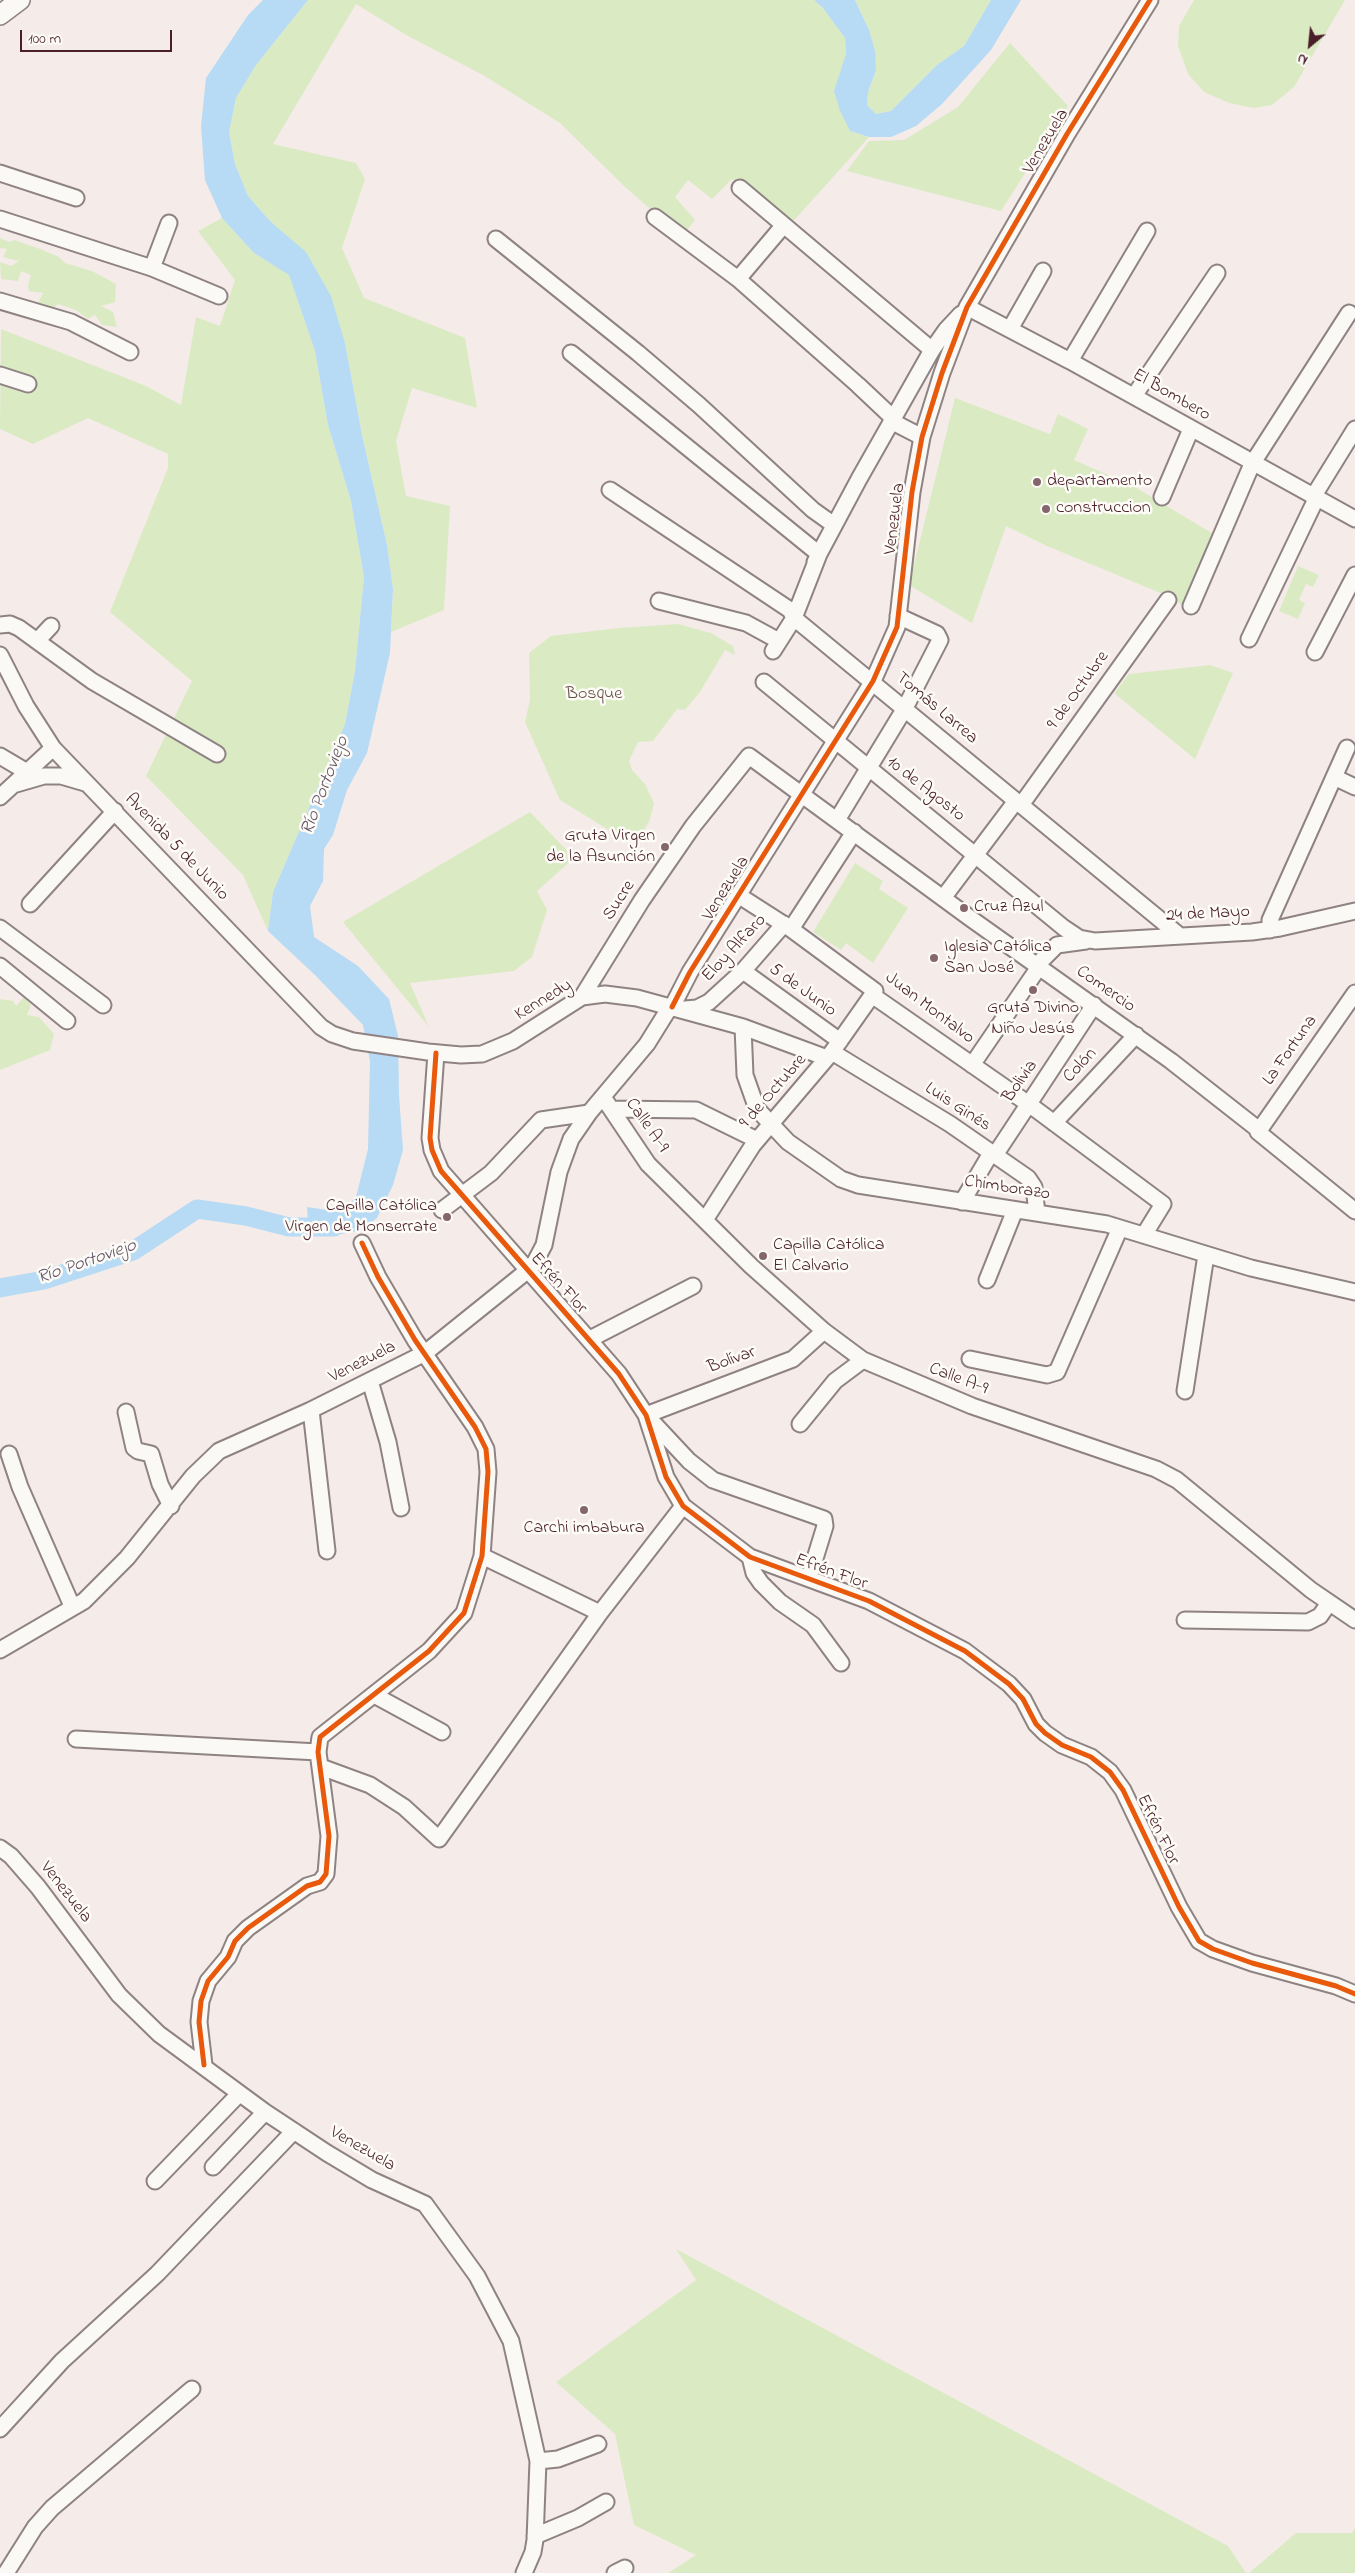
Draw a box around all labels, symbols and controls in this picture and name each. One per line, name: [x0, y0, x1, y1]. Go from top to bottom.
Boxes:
scale bar: [22, 20, 175, 52]
north arrow: [1285, 20, 1335, 70]
text: 100 m: [28, 28, 61, 50]
text: N: [1294, 47, 1312, 70]
street label: Venezuela: [1019, 106, 1075, 178]
street label: El Bombero: [1128, 365, 1214, 427]
place label: departamento: [1047, 471, 1152, 493]
marker: departamento: [1031, 476, 1043, 488]
street label: Venezuela: [881, 482, 911, 556]
place label: construccion: [1056, 498, 1151, 520]
marker: construccion: [1040, 503, 1052, 515]
street label: 9 de Octubre: [1043, 647, 1115, 735]
street label: Tomás Larrea: [890, 668, 982, 750]
park label: Bosque: [566, 684, 622, 706]
water label: Río Portoviejo: [297, 734, 355, 838]
street label: 10 de Agosto: [881, 753, 969, 827]
street label: Avenida 5 de Junio: [119, 790, 233, 906]
place label: Gruta Virgen de la Asunción: [546, 826, 655, 869]
marker: Gruta Virgen de la Asunción: [659, 841, 671, 853]
street label: Venezuela: [699, 853, 755, 925]
street label: Sucre: [599, 877, 641, 925]
place label: Cruz Azul: [974, 897, 1044, 919]
marker: Cruz Azul: [958, 902, 970, 914]
street label: 24 de Mayo: [1165, 902, 1251, 928]
street label: Eloy Alfaro: [698, 911, 772, 987]
place label: Iglesia Católica San José: [944, 937, 1052, 980]
marker: Iglesia Católica San José: [928, 952, 940, 964]
street label: 5 de Junio: [764, 959, 840, 1023]
street label: Comercio: [1071, 962, 1139, 1018]
street label: Juan Montalvo: [880, 968, 978, 1050]
street label: Kennedy: [512, 976, 576, 1026]
marker: Gruta Divino Niño Jesús: [1027, 984, 1039, 996]
place label: Gruta Divino Niño Jesús: [987, 998, 1079, 1040]
street label: La Fortuna: [1259, 1012, 1323, 1090]
street label: Colón: [1059, 1044, 1103, 1088]
street label: 9 de Octubre: [736, 1050, 812, 1134]
street label: Bolivia: [999, 1057, 1043, 1107]
street label: Luis Ginés: [920, 1079, 994, 1137]
street label: Calle A-9: [620, 1095, 672, 1157]
street label: Chimborazo: [962, 1172, 1052, 1206]
place label: Capilla Católica Virgen de Monserrate: [285, 1196, 437, 1238]
marker: Capilla Católica Virgen de Monserrate: [441, 1211, 453, 1223]
water label: Río Portoviejo: [34, 1235, 140, 1291]
place label: Capilla Católica El Calvario: [773, 1235, 884, 1278]
street label: Efrén Flor: [525, 1249, 591, 1319]
marker: Capilla Católica El Calvario: [757, 1250, 769, 1262]
street label: Venezuela: [326, 1337, 400, 1389]
street label: Bolívar: [705, 1342, 759, 1380]
street label: Calle A-9: [925, 1359, 991, 1401]
marker: Carchi imbabura: [578, 1504, 590, 1516]
place label: Carchi imbabura: [524, 1518, 644, 1540]
street label: Efrén Flor: [792, 1550, 870, 1596]
street label: Efrén Flor: [1131, 1791, 1183, 1869]
street label: Venezuela: [34, 1858, 96, 1928]
street label: Venezuela: [325, 2123, 399, 2177]

